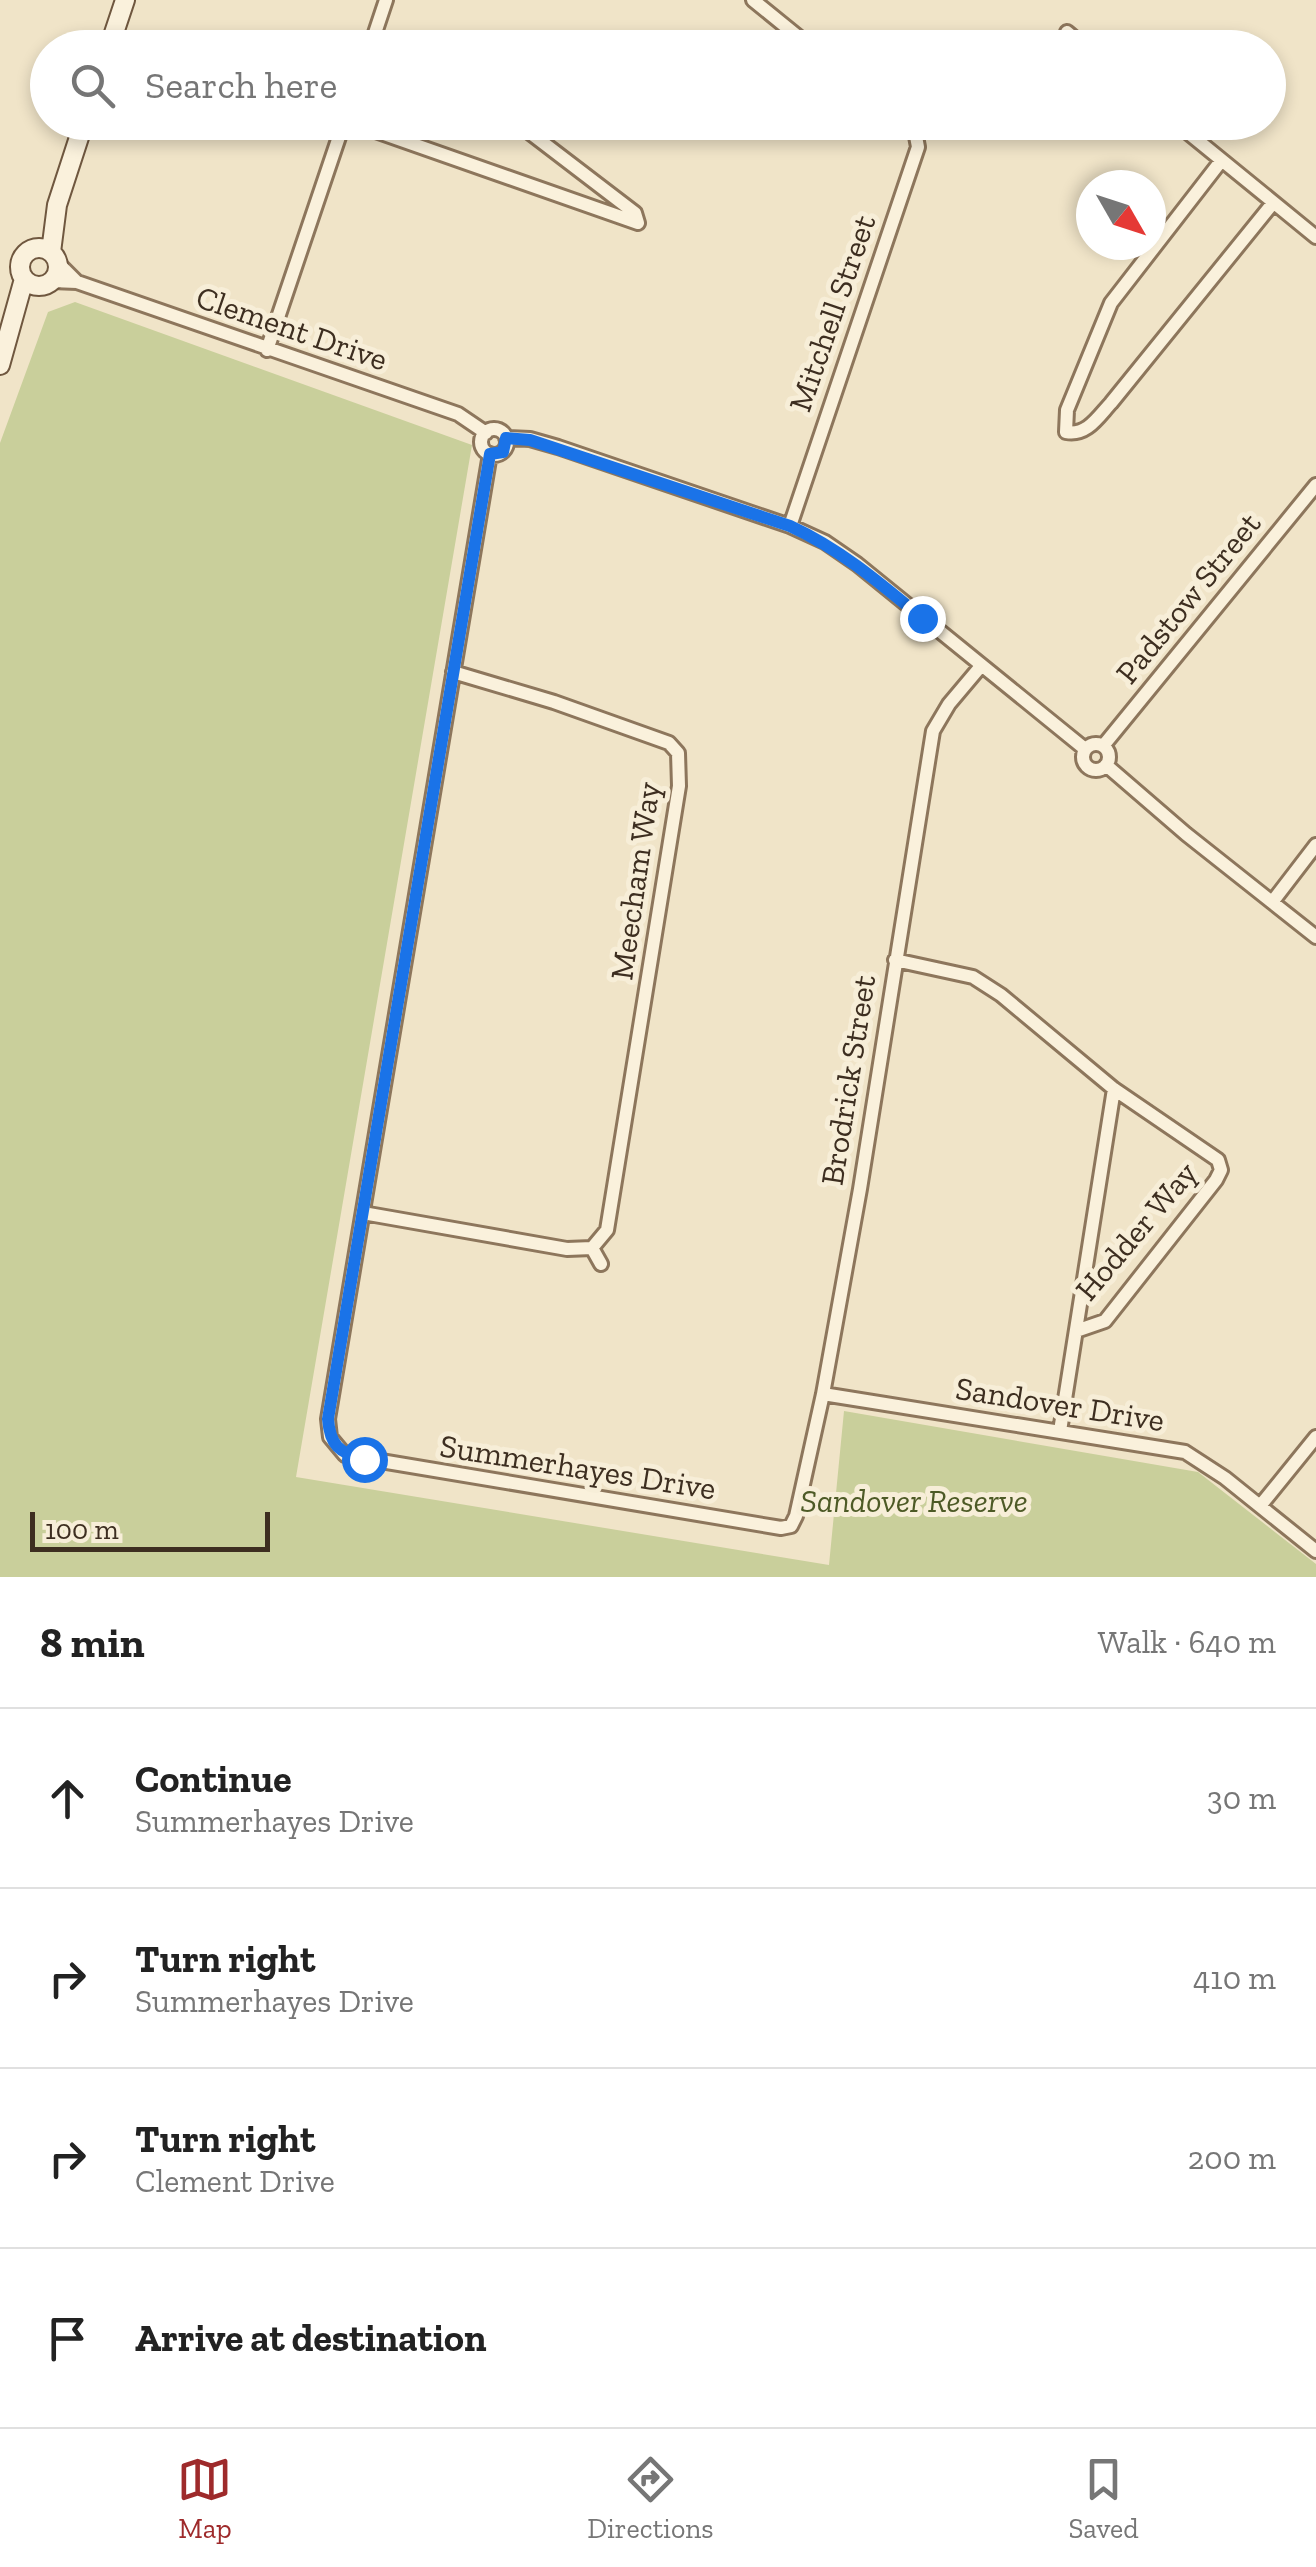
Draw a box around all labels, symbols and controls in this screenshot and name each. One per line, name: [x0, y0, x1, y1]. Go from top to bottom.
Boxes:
search box: [30, 30, 1286, 140]
icon: search: [65, 58, 120, 113]
text: Search here: [145, 62, 337, 108]
north arrow: [1076, 170, 1166, 260]
street label: Mitchell Street: [781, 210, 883, 416]
street label: Clement Drive: [191, 278, 393, 378]
street label: Padstow Street: [1108, 505, 1268, 691]
route end: [900, 596, 946, 642]
street label: Meecham Way: [602, 779, 668, 982]
street label: Brodrick Street: [813, 972, 883, 1188]
street label: Hodder Way: [1067, 1154, 1205, 1308]
street label: Sandover Drive: [953, 1369, 1167, 1439]
street label: Summerhayes Drive: [437, 1426, 719, 1508]
route start: [342, 1437, 388, 1483]
park label: Sandover Reserve: [800, 1482, 1028, 1520]
scale bar: [30, 1507, 270, 1552]
text: 100 m: [45, 1513, 119, 1546]
text: 8 min: [40, 1617, 145, 1668]
text: Walk · 640 m: [1098, 1623, 1276, 1661]
text: Continue: [135, 1756, 292, 1802]
icon: ahead: [40, 1771, 95, 1826]
text: 30 m: [1207, 1779, 1276, 1817]
text: Summerhayes Drive: [135, 1802, 414, 1840]
text: Turn right: [135, 1936, 315, 1982]
icon: right: [40, 1951, 95, 2006]
text: 410 m: [1193, 1959, 1276, 1997]
text: Summerhayes Drive: [135, 1982, 414, 2020]
text: Turn right: [135, 2116, 315, 2162]
icon: right: [40, 2131, 95, 2186]
text: 200 m: [1188, 2139, 1276, 2177]
text: Clement Drive: [135, 2162, 335, 2200]
icon: arrive: [40, 2311, 95, 2366]
text: Arrive at destination: [135, 2315, 486, 2361]
tab: Map: [177, 2452, 232, 2545]
tab: Directions: [587, 2452, 714, 2545]
tab: Saved: [1068, 2452, 1139, 2545]

